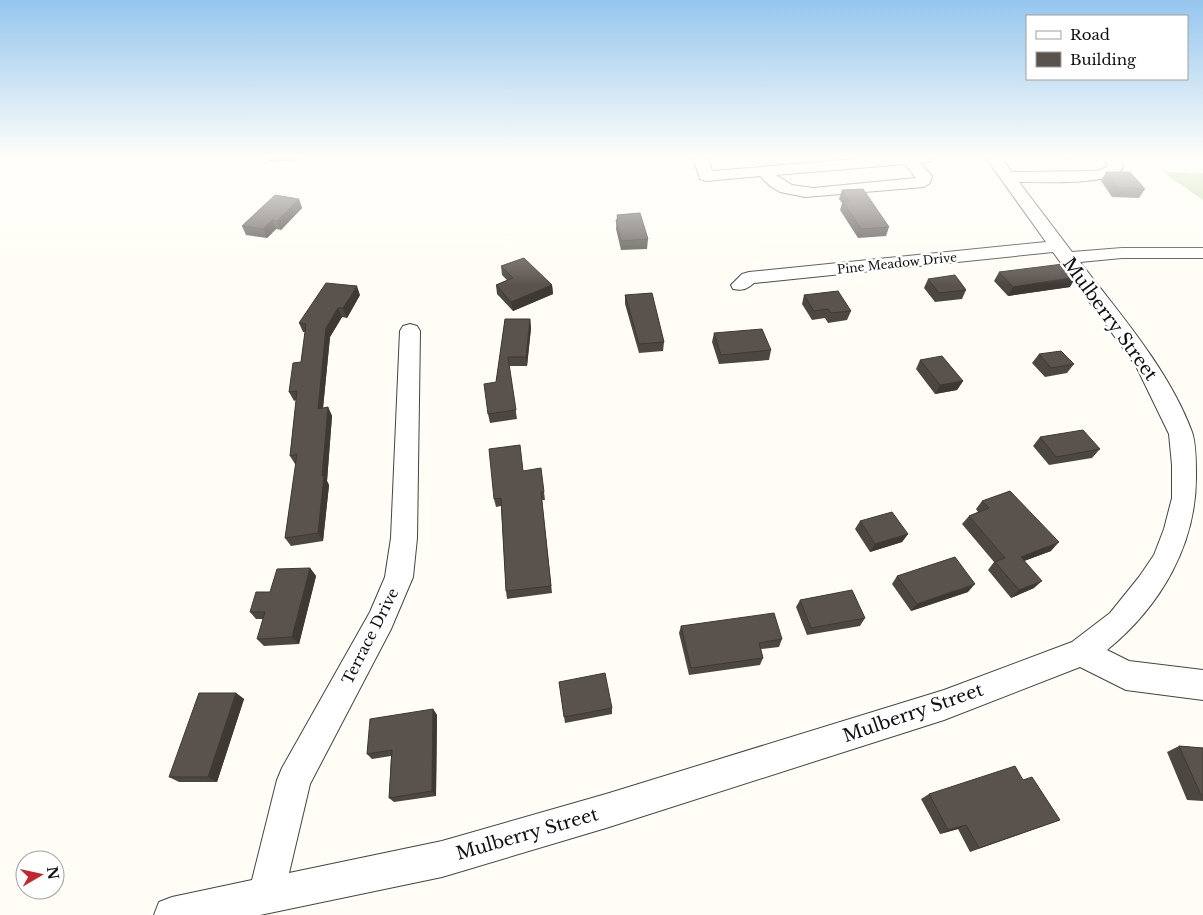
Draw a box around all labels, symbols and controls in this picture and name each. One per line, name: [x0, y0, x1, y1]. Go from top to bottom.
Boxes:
legend: [1026, 15, 1188, 80]
text: Road: [1070, 25, 1110, 44]
text: Building: [1070, 50, 1137, 69]
street label: Pine Meadow Drive: [836, 249, 958, 277]
street label: Mulberry Street: [1058, 253, 1162, 385]
street label: Terrace Drive: [338, 585, 402, 687]
street label: Mulberry Street: [840, 679, 986, 747]
street label: Mulberry Street: [453, 803, 601, 865]
north arrow: [15, 850, 65, 900]
text: N: [43, 865, 63, 881]

